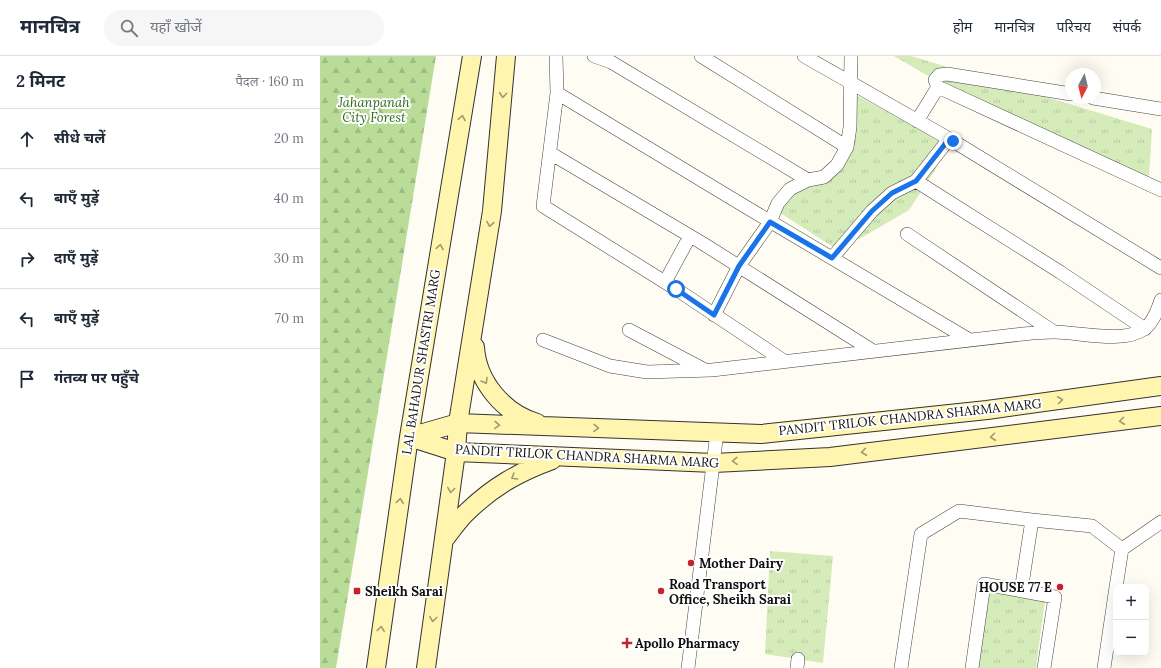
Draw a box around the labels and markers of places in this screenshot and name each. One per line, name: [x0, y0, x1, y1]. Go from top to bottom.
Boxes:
place label: Mother Dairy: [699, 555, 784, 572]
marker: Mother Dairy: [686, 558, 696, 568]
place label: Road Transport Office, Sheikh Sarai: [669, 576, 791, 608]
place label: HOUSE 77 E: [979, 579, 1052, 596]
marker: HOUSE 77 E: [1055, 582, 1065, 592]
place label: Sheikh Sarai: [365, 583, 443, 600]
marker: Sheikh Sarai: [352, 586, 362, 596]
marker: Road Transport Office, Sheikh Sarai: [656, 586, 666, 596]
place label: Apollo Pharmacy: [635, 635, 740, 652]
marker: Apollo Pharmacy: [622, 638, 632, 648]

